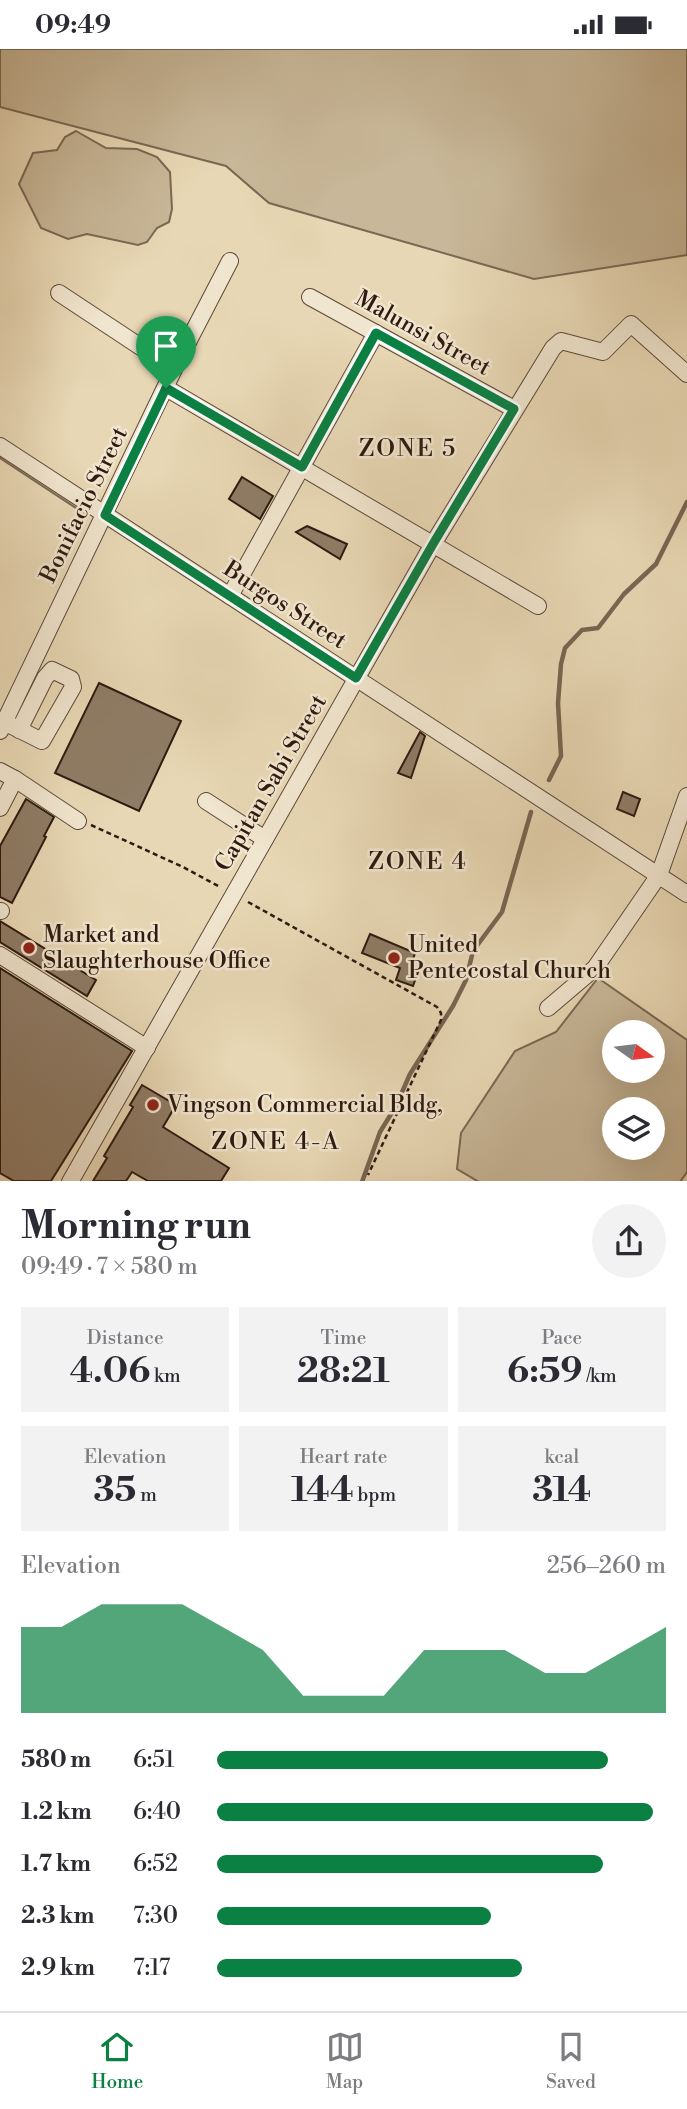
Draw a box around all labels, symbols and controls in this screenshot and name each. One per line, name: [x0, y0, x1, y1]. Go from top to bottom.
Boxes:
text: 09:49: [35, 9, 111, 41]
street label: Malunsi Street: [350, 284, 496, 382]
pin: [136, 316, 196, 388]
icon: arrive: [147, 327, 185, 365]
street label: Bonifacio Street: [34, 423, 134, 588]
district label: ZONE 5: [359, 434, 457, 464]
street label: Burgos Street: [217, 554, 352, 655]
street label: Capitan Sabi Street: [209, 690, 333, 876]
district label: ZONE 4: [368, 847, 468, 877]
place label: Market and Slaughterhouse Office: [43, 921, 271, 975]
place label: United Pentecostal Church: [408, 931, 611, 985]
marker: Market and Slaughterhouse Office: [21, 940, 37, 956]
marker: United Pentecostal Church: [386, 950, 402, 966]
north arrow: [602, 1020, 665, 1083]
map controls: [602, 1020, 665, 1160]
place label: Vingson Commercial Bldg,: [166, 1091, 443, 1119]
marker: Vingson Commercial Bldg,: [145, 1097, 161, 1113]
button: layers: [602, 1097, 665, 1160]
district label: ZONE 4-A: [211, 1127, 341, 1157]
text: Morning run: [21, 1203, 251, 1250]
button: share: [592, 1204, 666, 1278]
text: 09:49 · 7 × 580 m: [21, 1253, 198, 1281]
text: Distance: [87, 1326, 164, 1350]
text: Time: [321, 1326, 366, 1350]
text: Pace: [541, 1326, 582, 1350]
text: 4.06: [70, 1350, 150, 1393]
text: 28:21: [297, 1350, 390, 1393]
text: 6:59: [507, 1350, 582, 1393]
text: km: [150, 1364, 181, 1388]
text: /km: [582, 1364, 617, 1388]
text: Elevation: [84, 1445, 166, 1469]
text: Heart rate: [300, 1445, 387, 1469]
text: kcal: [545, 1445, 579, 1469]
text: 35: [93, 1469, 136, 1512]
text: 144: [291, 1469, 354, 1512]
text: 314: [532, 1469, 591, 1512]
text: m: [136, 1483, 157, 1507]
text: bpm: [354, 1483, 396, 1507]
text: Elevation: [21, 1552, 121, 1580]
text: 256–260 m: [547, 1552, 666, 1580]
text: 580 m: [21, 1746, 91, 1774]
text: 6:51: [133, 1746, 175, 1774]
text: 1.2 km: [21, 1798, 92, 1826]
text: 6:40: [133, 1798, 181, 1826]
text: 1.7 km: [21, 1850, 91, 1878]
text: 6:52: [133, 1850, 178, 1878]
text: 2.3 km: [21, 1902, 94, 1930]
text: 7:30: [133, 1902, 178, 1930]
text: 2.9 km: [21, 1954, 95, 1982]
text: 7:17: [133, 1954, 170, 1982]
tab: Home: [91, 2028, 143, 2094]
tab: Map: [326, 2028, 364, 2094]
tab: Saved: [546, 2028, 596, 2094]

